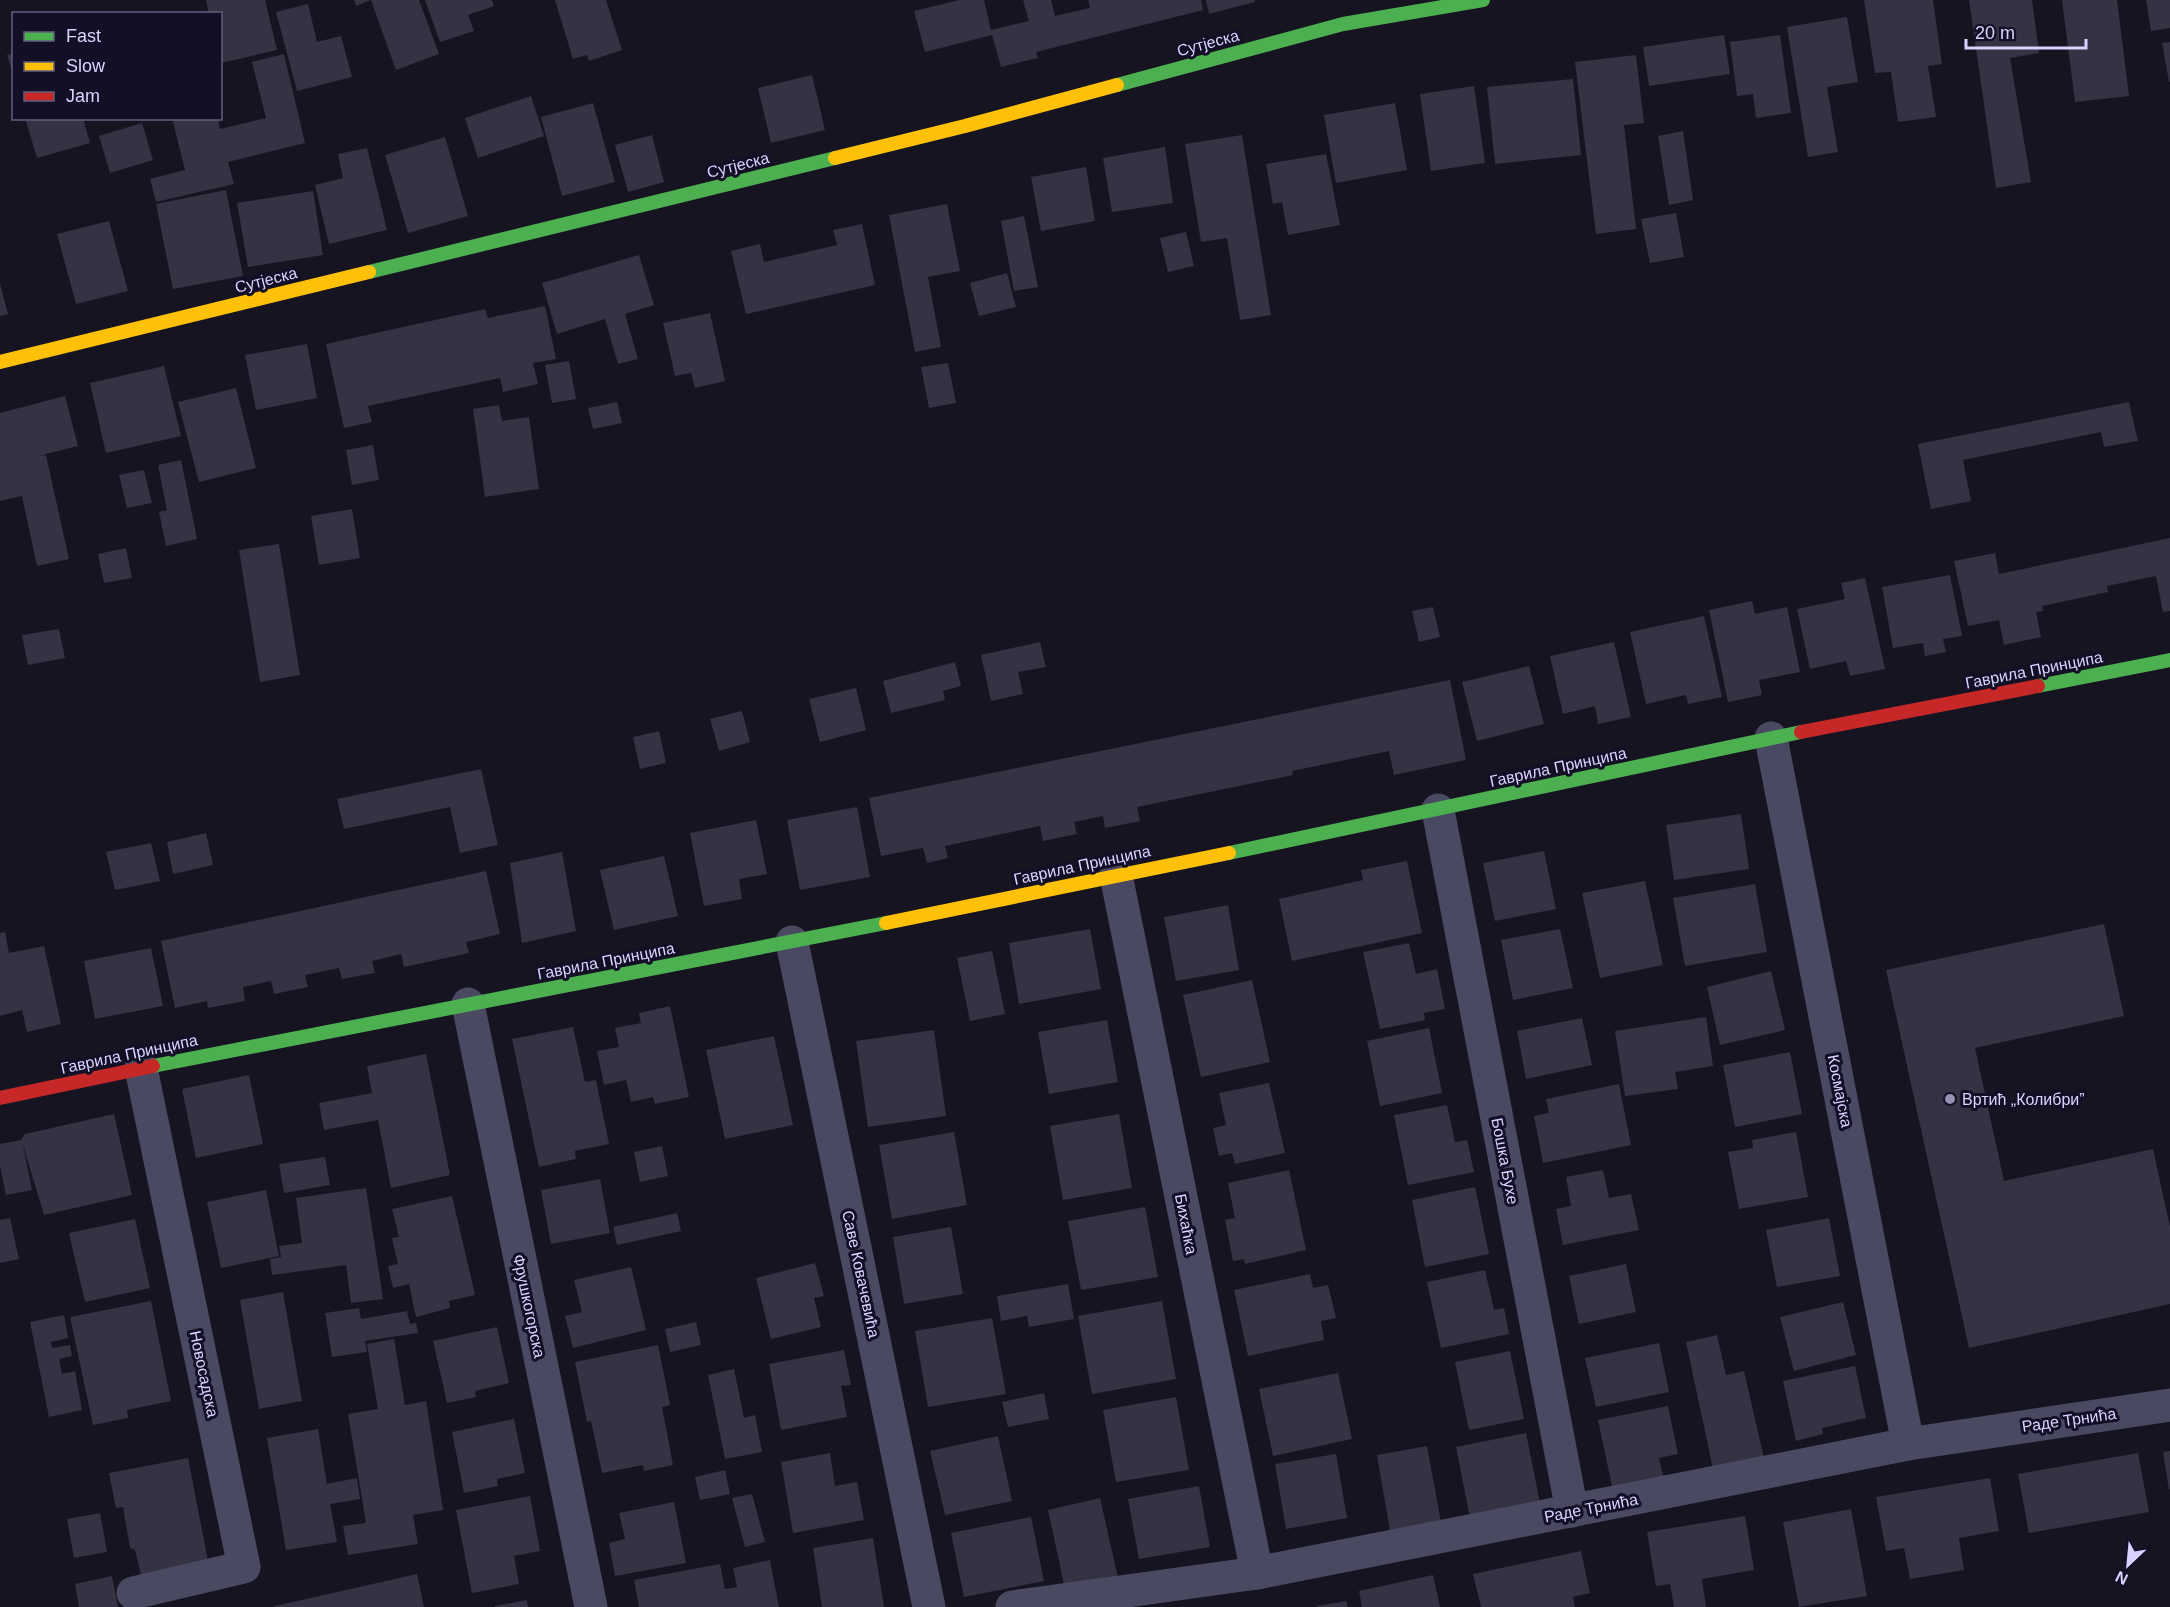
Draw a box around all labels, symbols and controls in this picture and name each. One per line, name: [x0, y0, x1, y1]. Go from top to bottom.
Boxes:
legend: [12, 12, 222, 120]
scale bar: [1966, 12, 2086, 50]
text: 20 m: [1975, 23, 2015, 43]
text: Fast: [66, 26, 101, 46]
street label: Сутјеска: [1175, 27, 1241, 59]
text: Slow: [66, 56, 106, 76]
text: Jam: [66, 86, 100, 106]
street label: Сутјеска: [705, 149, 771, 181]
street label: Сутјеска: [233, 264, 299, 296]
street label: Гаврила Принципа: [1964, 648, 2104, 692]
street label: Гаврила Принципа: [1488, 744, 1628, 790]
street label: Гаврила Принципа: [1012, 842, 1152, 888]
street label: Гаврила Принципа: [536, 939, 676, 983]
street label: Гаврила Принципа: [59, 1031, 199, 1077]
street label: Космајска: [1825, 1053, 1855, 1129]
place label: Вртић „Колибри”: [1962, 1091, 2085, 1108]
marker: Вртић „Колибри”: [1943, 1092, 1957, 1106]
street label: Бошка Бухе: [1488, 1116, 1522, 1206]
street label: Бихаћка: [1172, 1192, 1200, 1256]
street label: Саве Ковачевића: [839, 1209, 883, 1339]
street label: Фрушкогорска: [510, 1253, 548, 1359]
street label: Новосадска: [187, 1329, 221, 1419]
street label: Раде Трнића: [2021, 1405, 2117, 1435]
street label: Раде Трнића: [1543, 1491, 1639, 1525]
north arrow: [2098, 1535, 2158, 1595]
text: N: [2113, 1568, 2131, 1588]

